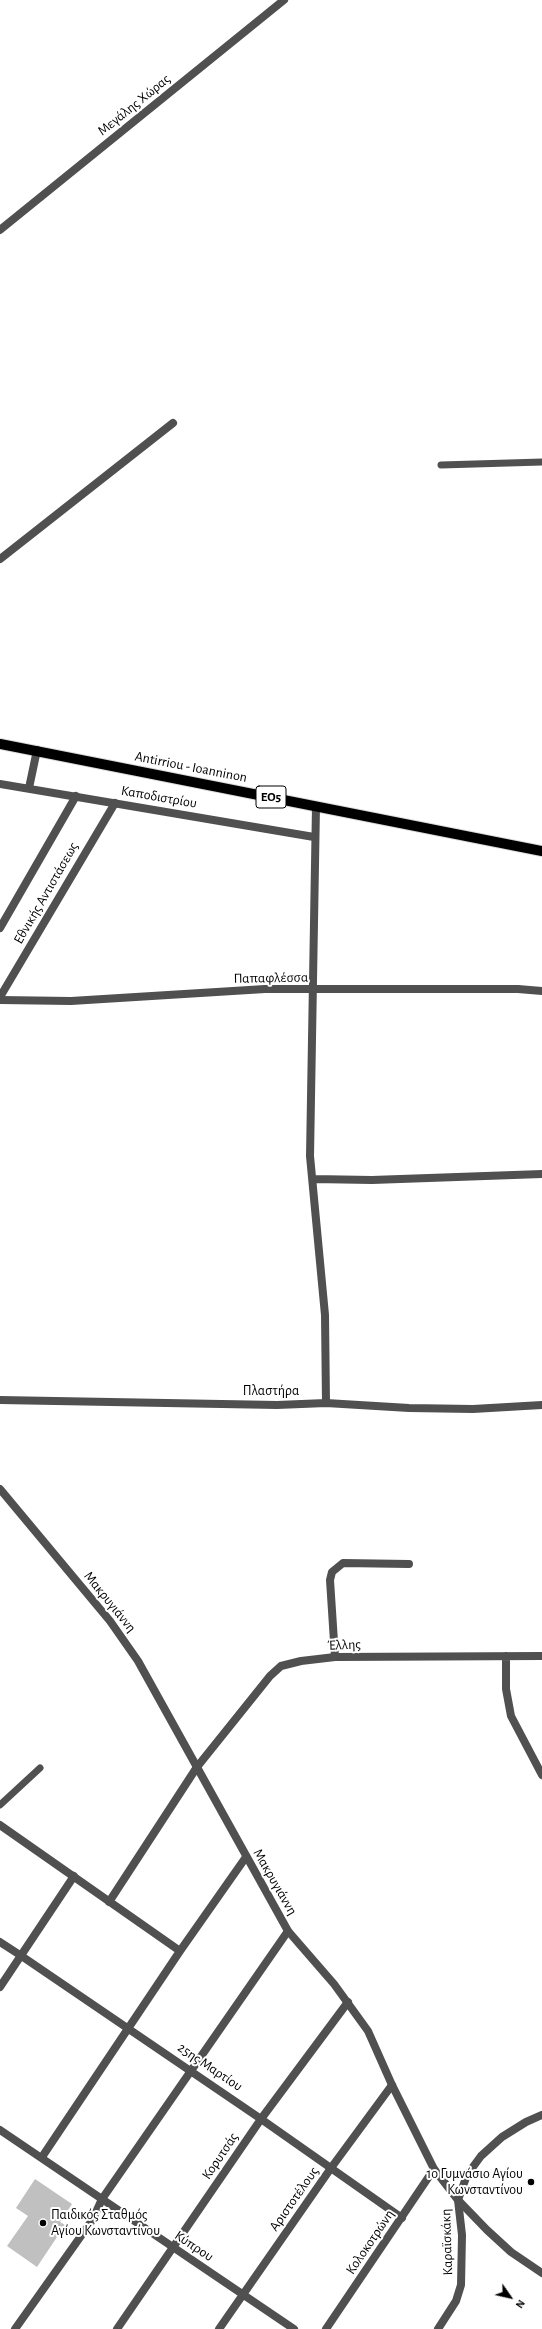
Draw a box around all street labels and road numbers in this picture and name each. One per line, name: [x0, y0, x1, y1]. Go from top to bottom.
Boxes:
street label: Μεγάλης Χώρας: [94, 71, 174, 139]
street label: Antirriou - Ioanninon: [133, 748, 249, 786]
street label: Καποδιστρίου: [120, 782, 198, 812]
road number: ΕΟ5: [256, 786, 286, 808]
street label: Εθνικής Αντιστάσεως: [10, 839, 82, 947]
street label: Παπαφλέσσα: [234, 969, 308, 987]
street label: Πλαστήρα: [243, 1383, 299, 1399]
street label: Μακρυγιάννη: [80, 1568, 140, 1636]
street label: Έλλης: [327, 1636, 361, 1654]
street label: Μακρυγιάννη: [249, 1846, 301, 1918]
street label: 25ης Μαρτίου: [174, 2039, 246, 2095]
street label: Κορυτσάς: [198, 2129, 242, 2183]
street label: Αριστοτέλους: [266, 2164, 322, 2234]
street label: Κολοκοτρώνη: [342, 2206, 398, 2278]
street label: Καραϊσκάκη: [437, 2208, 457, 2276]
street label: Κύπρου: [171, 2227, 217, 2265]

